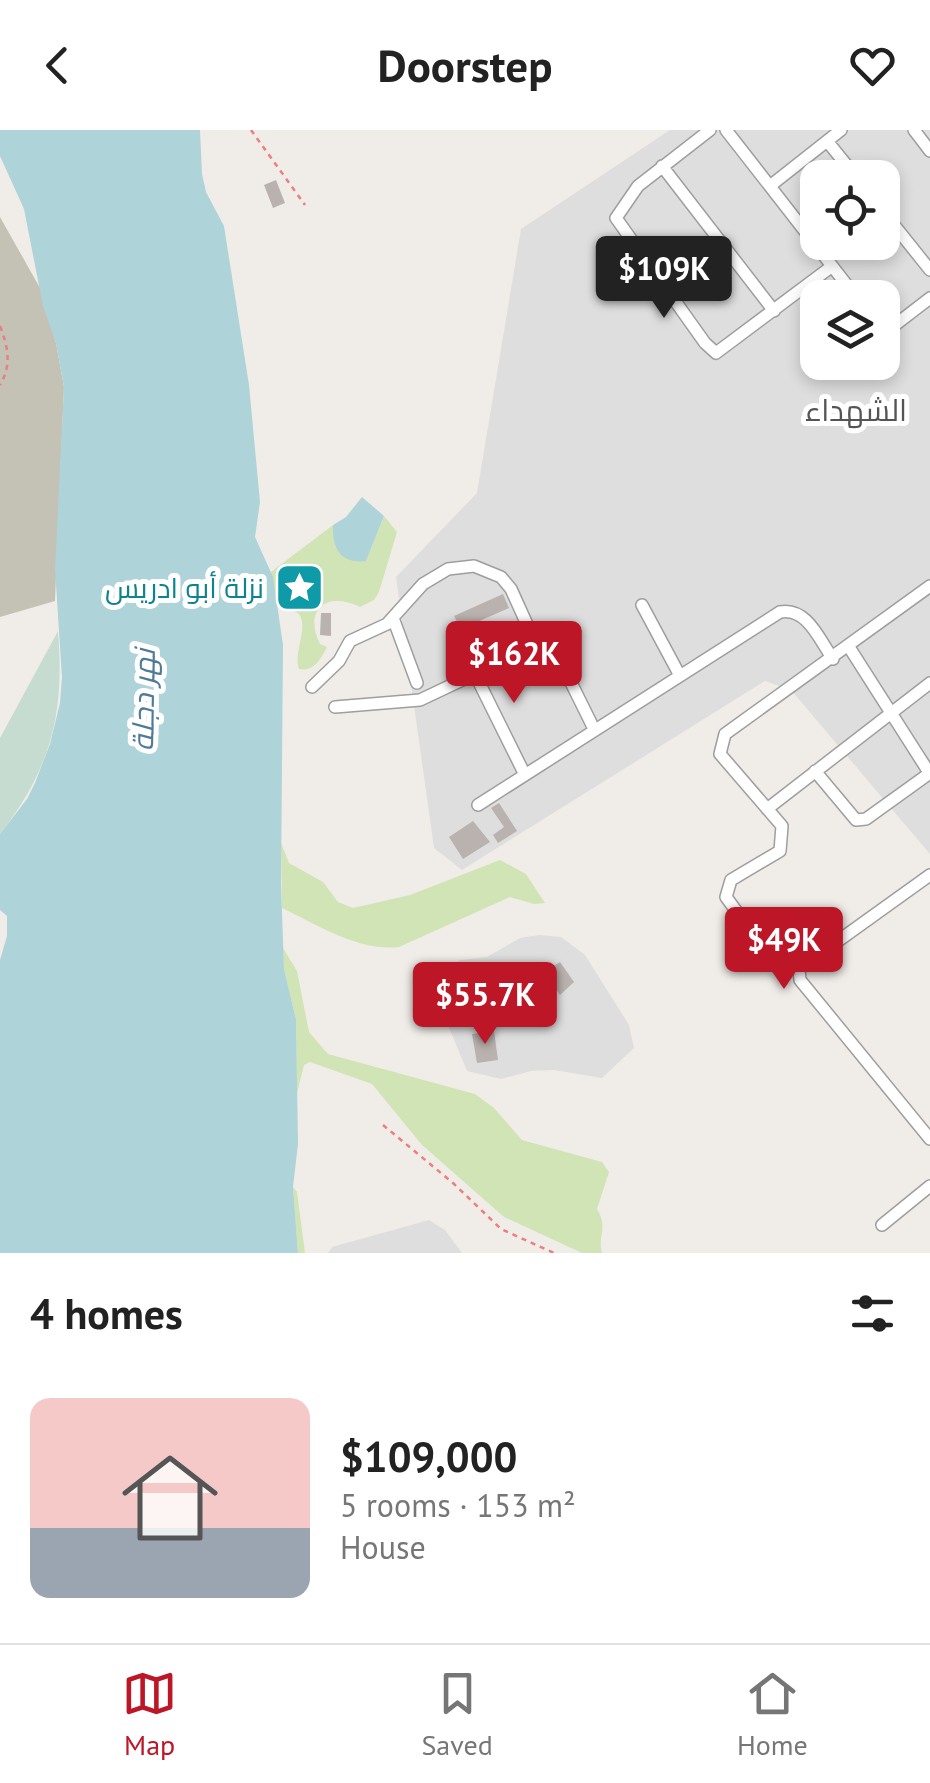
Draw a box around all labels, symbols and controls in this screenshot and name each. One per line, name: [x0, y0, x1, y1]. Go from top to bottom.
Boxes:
text: Doorstep: [378, 36, 552, 94]
icon: back: [30, 38, 85, 93]
icon: heart: [845, 38, 900, 93]
map controls: [800, 160, 900, 380]
button: locate: [800, 160, 900, 260]
pin: $109K: [594, 236, 734, 321]
text: $109K: [618, 247, 710, 289]
button: layers: [800, 280, 900, 380]
district label: الشهداء: [805, 390, 907, 429]
place icon: نزلة أبو ادريس: [273, 562, 325, 614]
place label: نزلة أبو ادريس: [105, 569, 264, 606]
pin: $162K: [444, 621, 584, 706]
text: $162K: [468, 632, 560, 674]
water label: نهر دجلة: [122, 645, 163, 752]
pin: $49K: [725, 907, 843, 992]
text: $49K: [747, 918, 821, 960]
pin: $55.7K: [404, 962, 566, 1047]
text: $55.7K: [435, 973, 535, 1015]
text: 4 homes: [30, 1286, 183, 1341]
icon: filters: [845, 1286, 900, 1341]
text: $109,000: [340, 1429, 517, 1484]
icon: home: [110, 1438, 230, 1558]
text: 5 rooms · 153 m²: [340, 1484, 576, 1526]
text: House: [340, 1526, 426, 1568]
tab: Map: [122, 1666, 177, 1763]
tab: Saved: [421, 1666, 493, 1763]
tab: Home: [737, 1666, 808, 1763]

